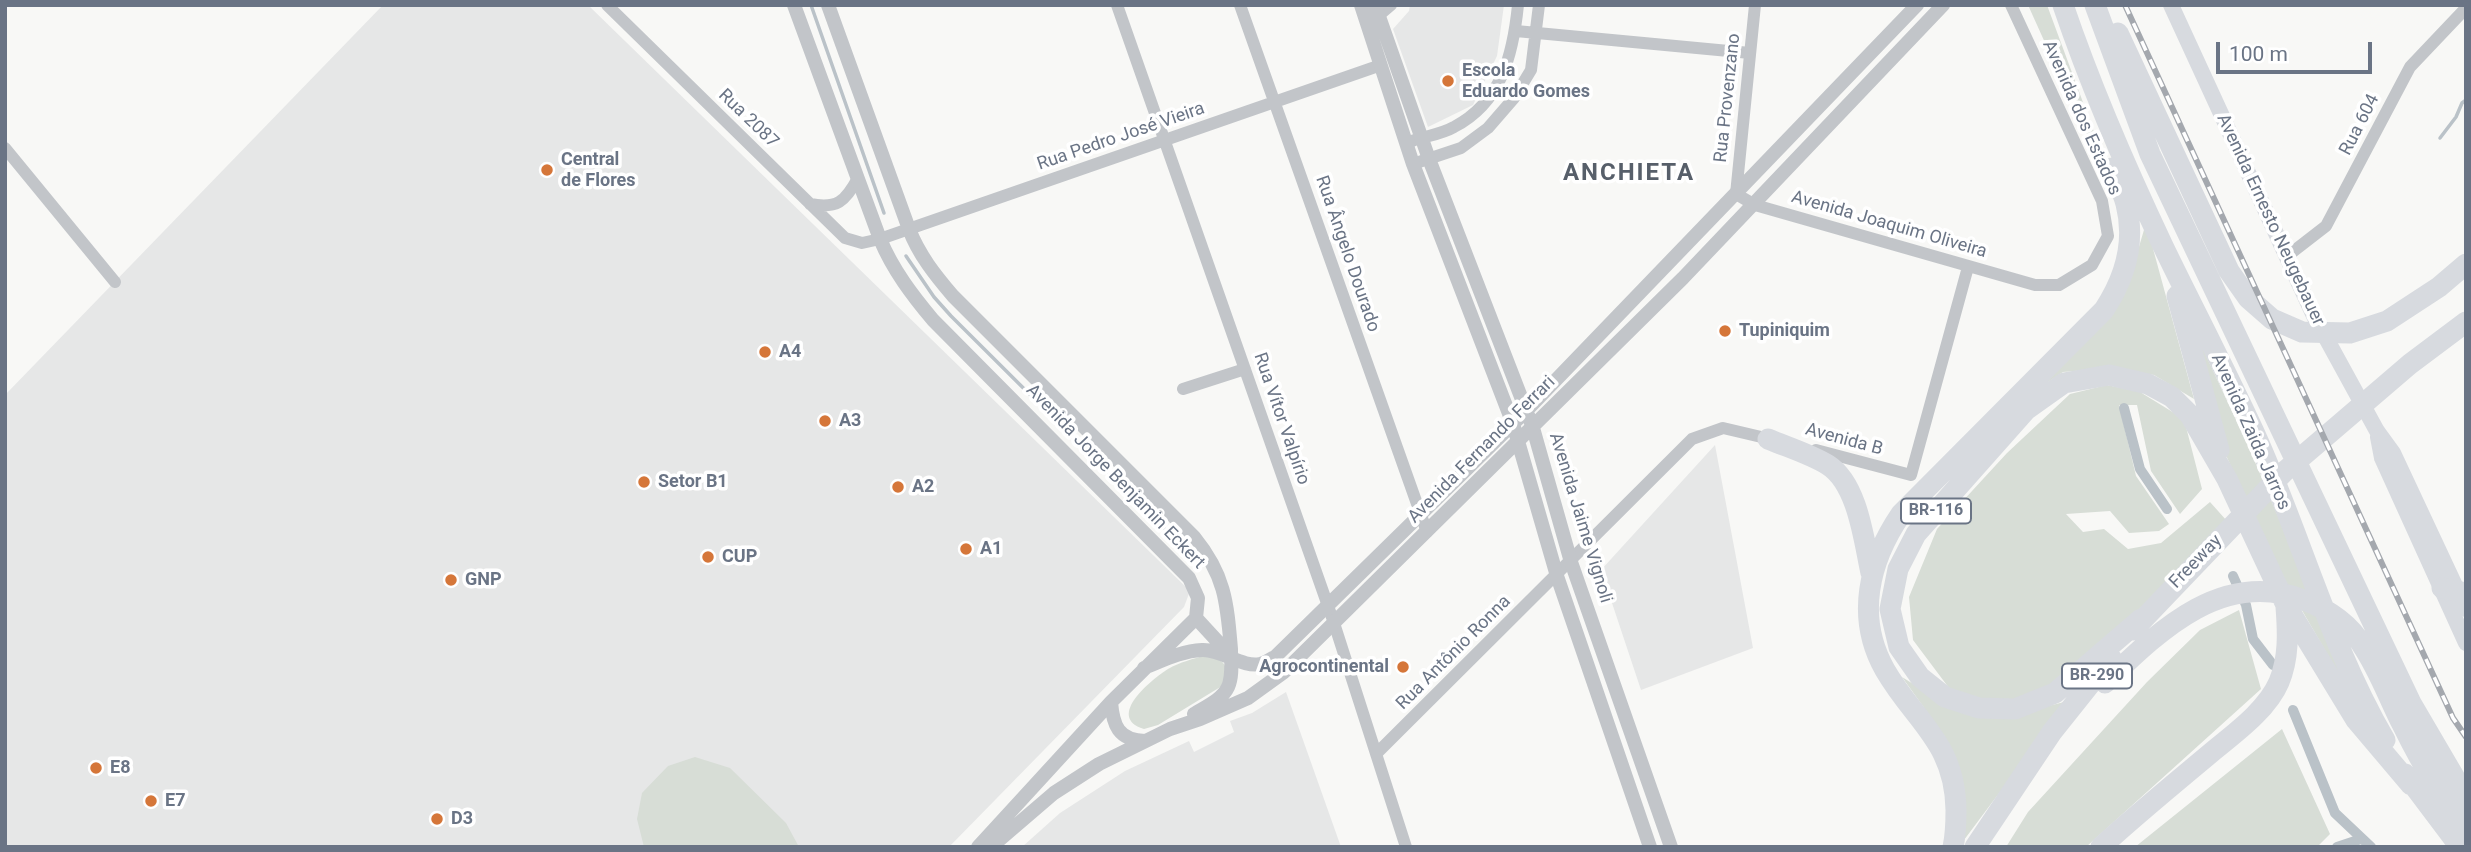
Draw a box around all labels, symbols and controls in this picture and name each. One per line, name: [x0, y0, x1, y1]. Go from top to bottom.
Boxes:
scale bar: [2219, 28, 2375, 72]
street label: Rua Provenzano: [1710, 32, 1746, 164]
street label: Avenida dos Estados: [2037, 37, 2125, 199]
text: 100 m: [2229, 42, 2288, 66]
place label: Escola Eduardo Gomes: [1462, 60, 1590, 102]
marker: Escola Eduardo Gomes: [1440, 73, 1456, 89]
street label: Rua 2087: [713, 85, 783, 153]
street label: Rua 604: [2335, 91, 2385, 159]
street label: Rua Pedro José Vieira: [1034, 98, 1208, 176]
street label: Avenida Ernesto Neugebauer: [2211, 111, 2329, 329]
place label: Central de Flores: [561, 149, 636, 192]
district label: ANCHIETA: [1564, 160, 1694, 188]
marker: Central de Flores: [539, 162, 555, 178]
street label: Rua Ângelo Dourado: [1310, 173, 1384, 335]
street label: Avenida Joaquim Oliveira: [1789, 187, 1989, 263]
place label: Tupiniquim: [1739, 320, 1830, 342]
marker: Tupiniquim: [1717, 323, 1733, 339]
place label: A4: [779, 341, 801, 363]
marker: A4: [757, 344, 773, 360]
street label: Rua Vítor Valpírio: [1248, 350, 1314, 488]
street label: Avenida Zaida Jarros: [2206, 350, 2294, 514]
street label: Avenida Fernando Ferrari: [1404, 372, 1560, 528]
street label: Avenida Jorge Benjamin Eckert: [1021, 380, 1209, 574]
place label: A3: [839, 410, 861, 432]
marker: A3: [817, 413, 833, 429]
street label: Avenida B: [1803, 419, 1885, 461]
street label: Avenida Jaime Vignoli: [1544, 430, 1616, 606]
place label: Setor B1: [658, 471, 728, 493]
marker: Setor B1: [636, 474, 652, 490]
place label: A2: [912, 476, 934, 498]
marker: A2: [890, 479, 906, 495]
road number: BR-116: [1901, 498, 1971, 524]
street label: Freeway: [2165, 531, 2227, 593]
place label: A1: [980, 538, 1002, 560]
marker: A1: [958, 541, 974, 557]
place label: CUP: [722, 546, 757, 568]
marker: CUP: [700, 549, 716, 565]
place label: GNP: [465, 569, 502, 591]
marker: GNP: [443, 572, 459, 588]
street label: Rua Antônio Ronna: [1392, 591, 1516, 715]
place label: Agrocontinental: [1259, 656, 1389, 678]
marker: Agrocontinental: [1395, 659, 1411, 675]
road number: BR-290: [2062, 664, 2132, 688]
place label: E8: [110, 757, 130, 779]
marker: E8: [88, 760, 104, 776]
place label: E7: [165, 790, 185, 812]
marker: E7: [143, 793, 159, 809]
place label: D3: [451, 808, 473, 830]
marker: D3: [429, 811, 445, 827]

